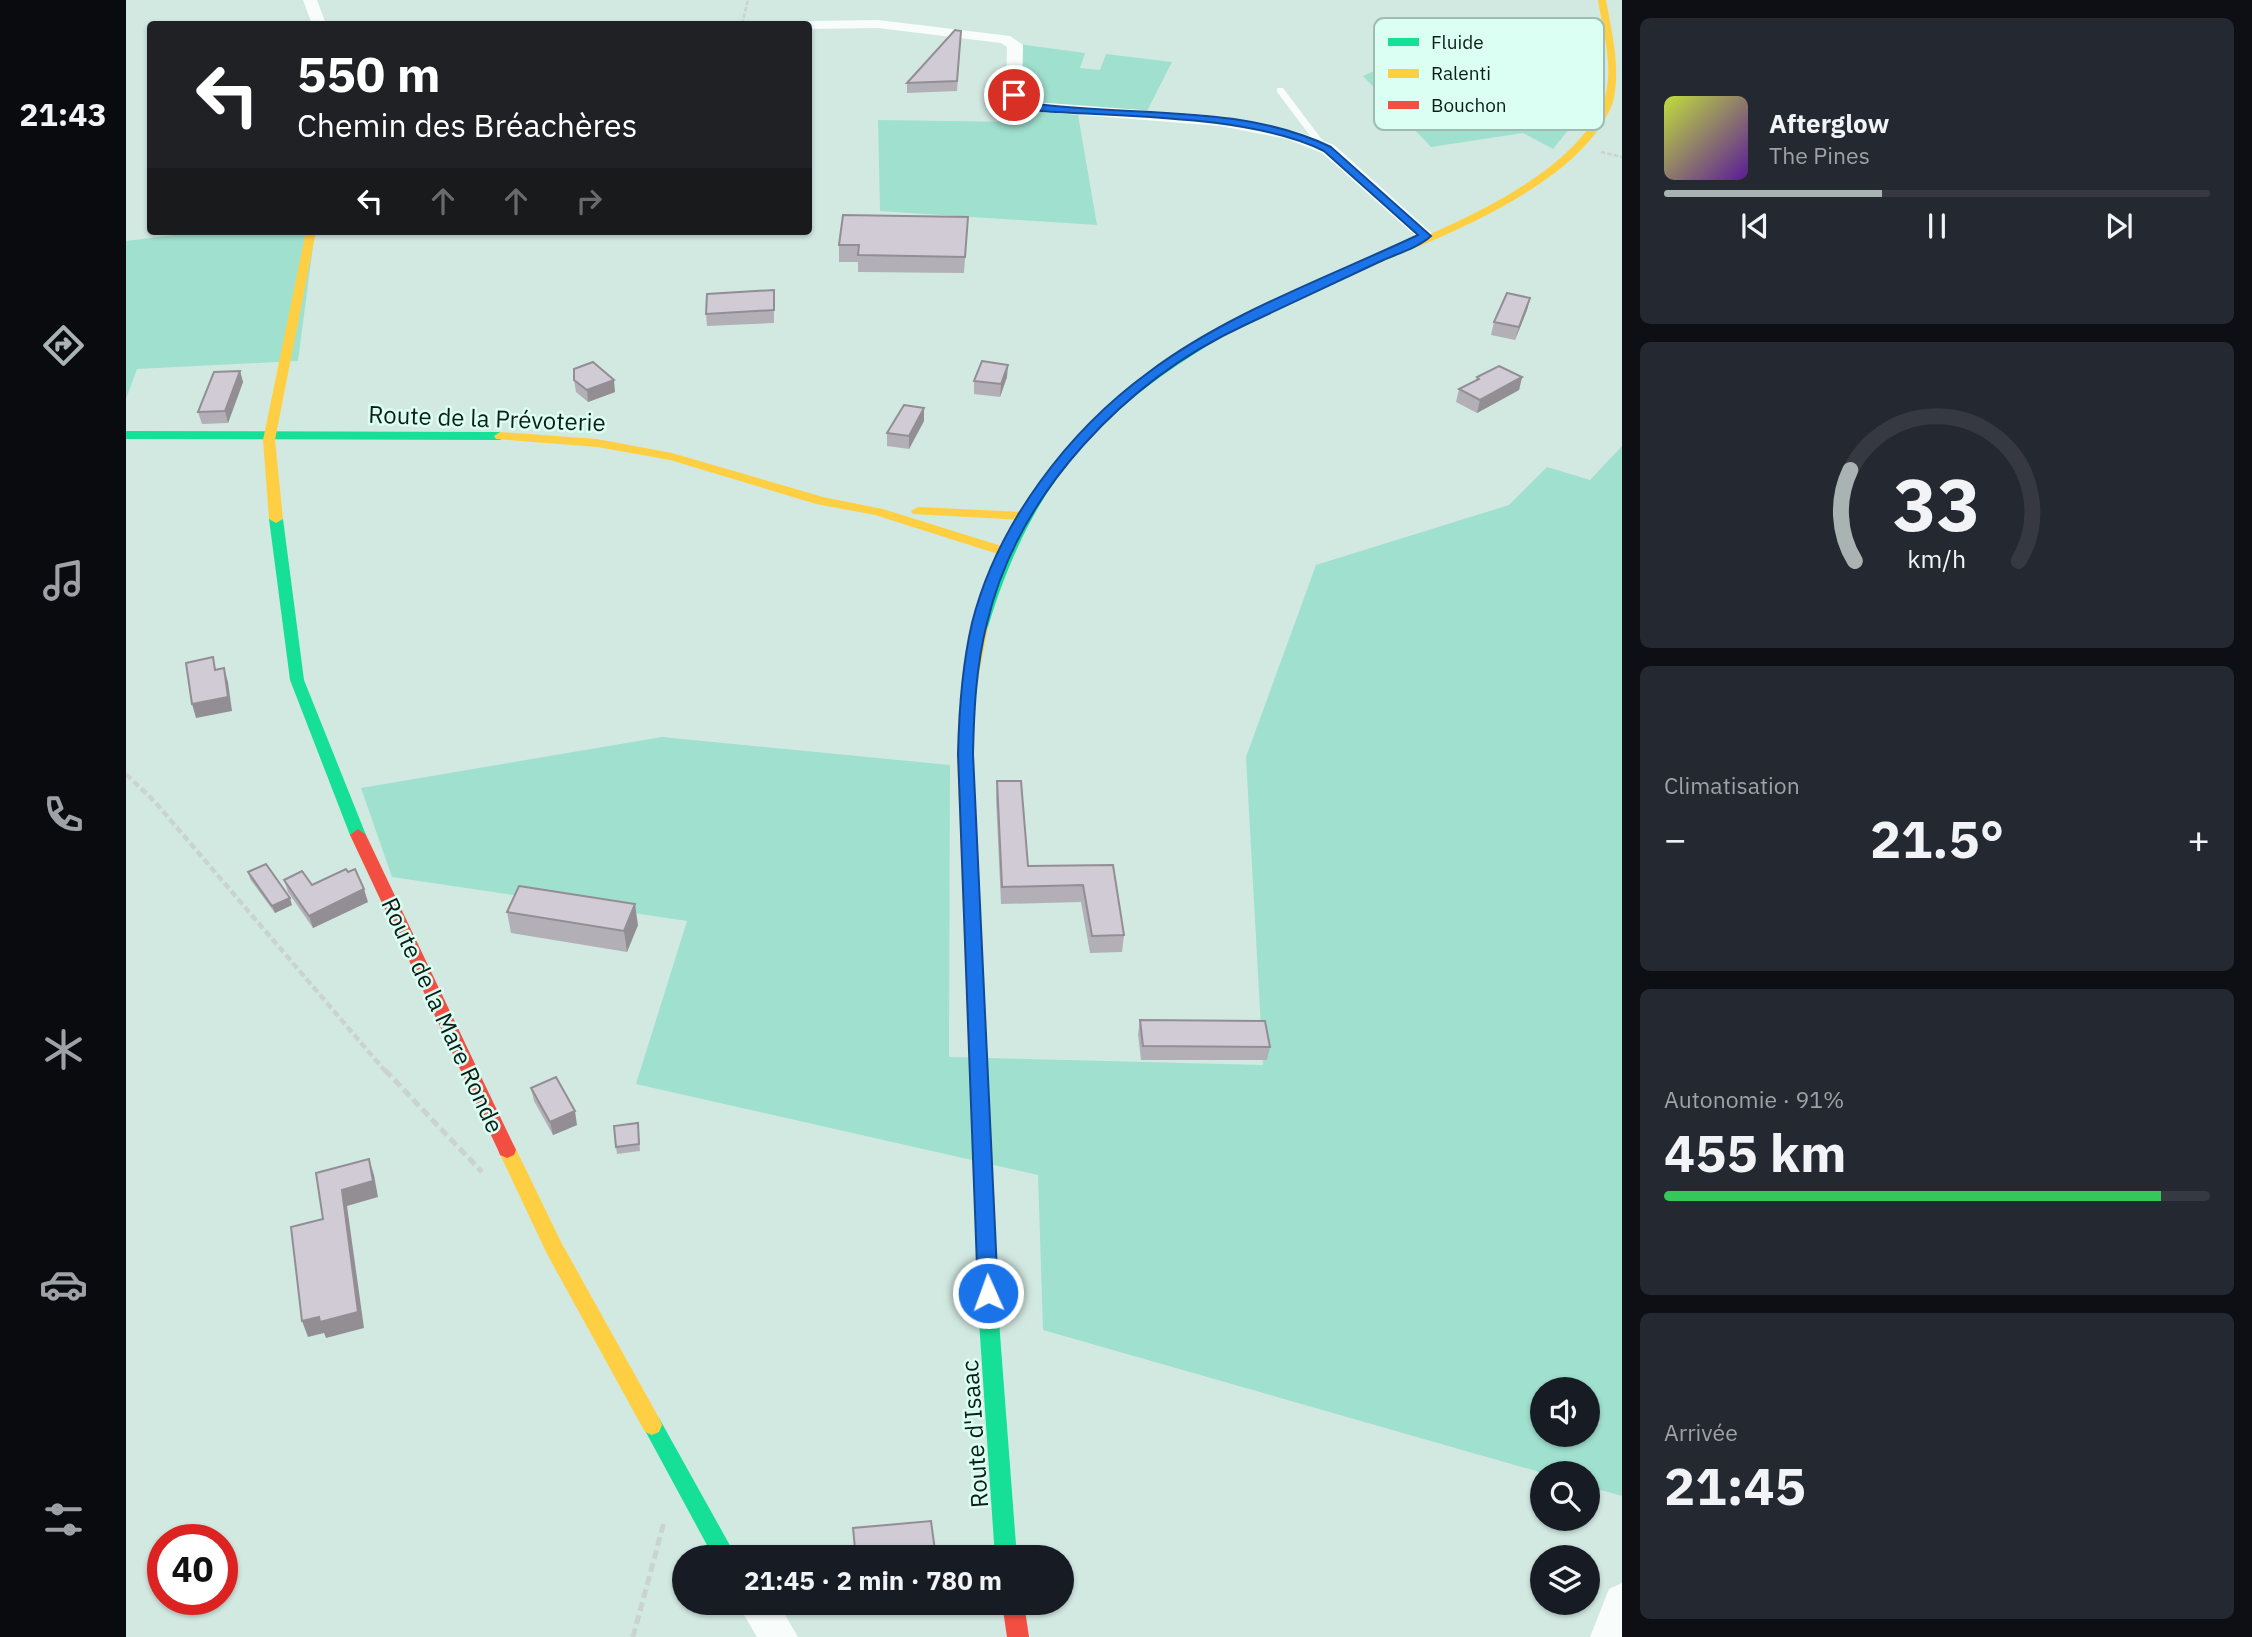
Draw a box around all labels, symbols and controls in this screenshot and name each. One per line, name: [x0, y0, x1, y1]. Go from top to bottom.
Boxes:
legend: [1374, 18, 1604, 130]
text: Fluide: [1431, 30, 1484, 54]
text: 550 m: [297, 42, 441, 105]
icon: left: [182, 49, 273, 140]
text: Ralenti: [1431, 61, 1491, 85]
pin: [984, 65, 1044, 125]
icon: arrive: [995, 76, 1033, 114]
text: 21:43: [19, 93, 107, 135]
text: Bouchon: [1431, 93, 1507, 117]
text: Chemin des Bréachères: [297, 104, 637, 146]
text: Afterglow: [1769, 106, 1889, 140]
text: The Pines: [1769, 140, 1870, 170]
icon: left: [351, 182, 389, 220]
icon: ahead: [424, 182, 462, 220]
icon: ahead: [497, 182, 535, 220]
icon: right: [570, 182, 608, 220]
icon: previous: [1736, 207, 1774, 245]
icon: pause: [1918, 207, 1956, 245]
icon: next: [2100, 207, 2138, 245]
icon: directions: [39, 321, 88, 370]
street label: Route de la Prévoterie: [368, 398, 606, 438]
text: 33: [1893, 456, 1981, 551]
text: km/h: [1908, 541, 1966, 574]
icon: music: [39, 556, 88, 605]
text: Climatisation: [1664, 770, 1800, 800]
icon: phone: [39, 790, 88, 839]
text: 21.5°: [1870, 805, 2004, 872]
text: −: [1664, 814, 1687, 863]
text: +: [2187, 814, 2210, 863]
street label: Route de la Mare Ronde: [374, 892, 512, 1138]
icon: climate: [39, 1025, 88, 1074]
text: Autonomie · 91%: [1664, 1084, 1844, 1114]
text: 455 km: [1664, 1119, 1846, 1186]
position arrow: [951, 1256, 1025, 1330]
icon: car: [39, 1260, 88, 1309]
street label: Route d'Isaac: [953, 1359, 995, 1509]
map controls: [1530, 1377, 1600, 1615]
button: sound: [1530, 1377, 1600, 1447]
text: Arrivée: [1664, 1417, 1738, 1447]
text: 21:45: [1664, 1452, 1806, 1519]
button: search: [1530, 1461, 1600, 1531]
icon: filters: [39, 1495, 88, 1544]
speed limit sign: 40: [147, 1524, 238, 1615]
button: layers: [1530, 1545, 1600, 1615]
text: 21:45 · 2 min · 780 m: [744, 1563, 1002, 1597]

